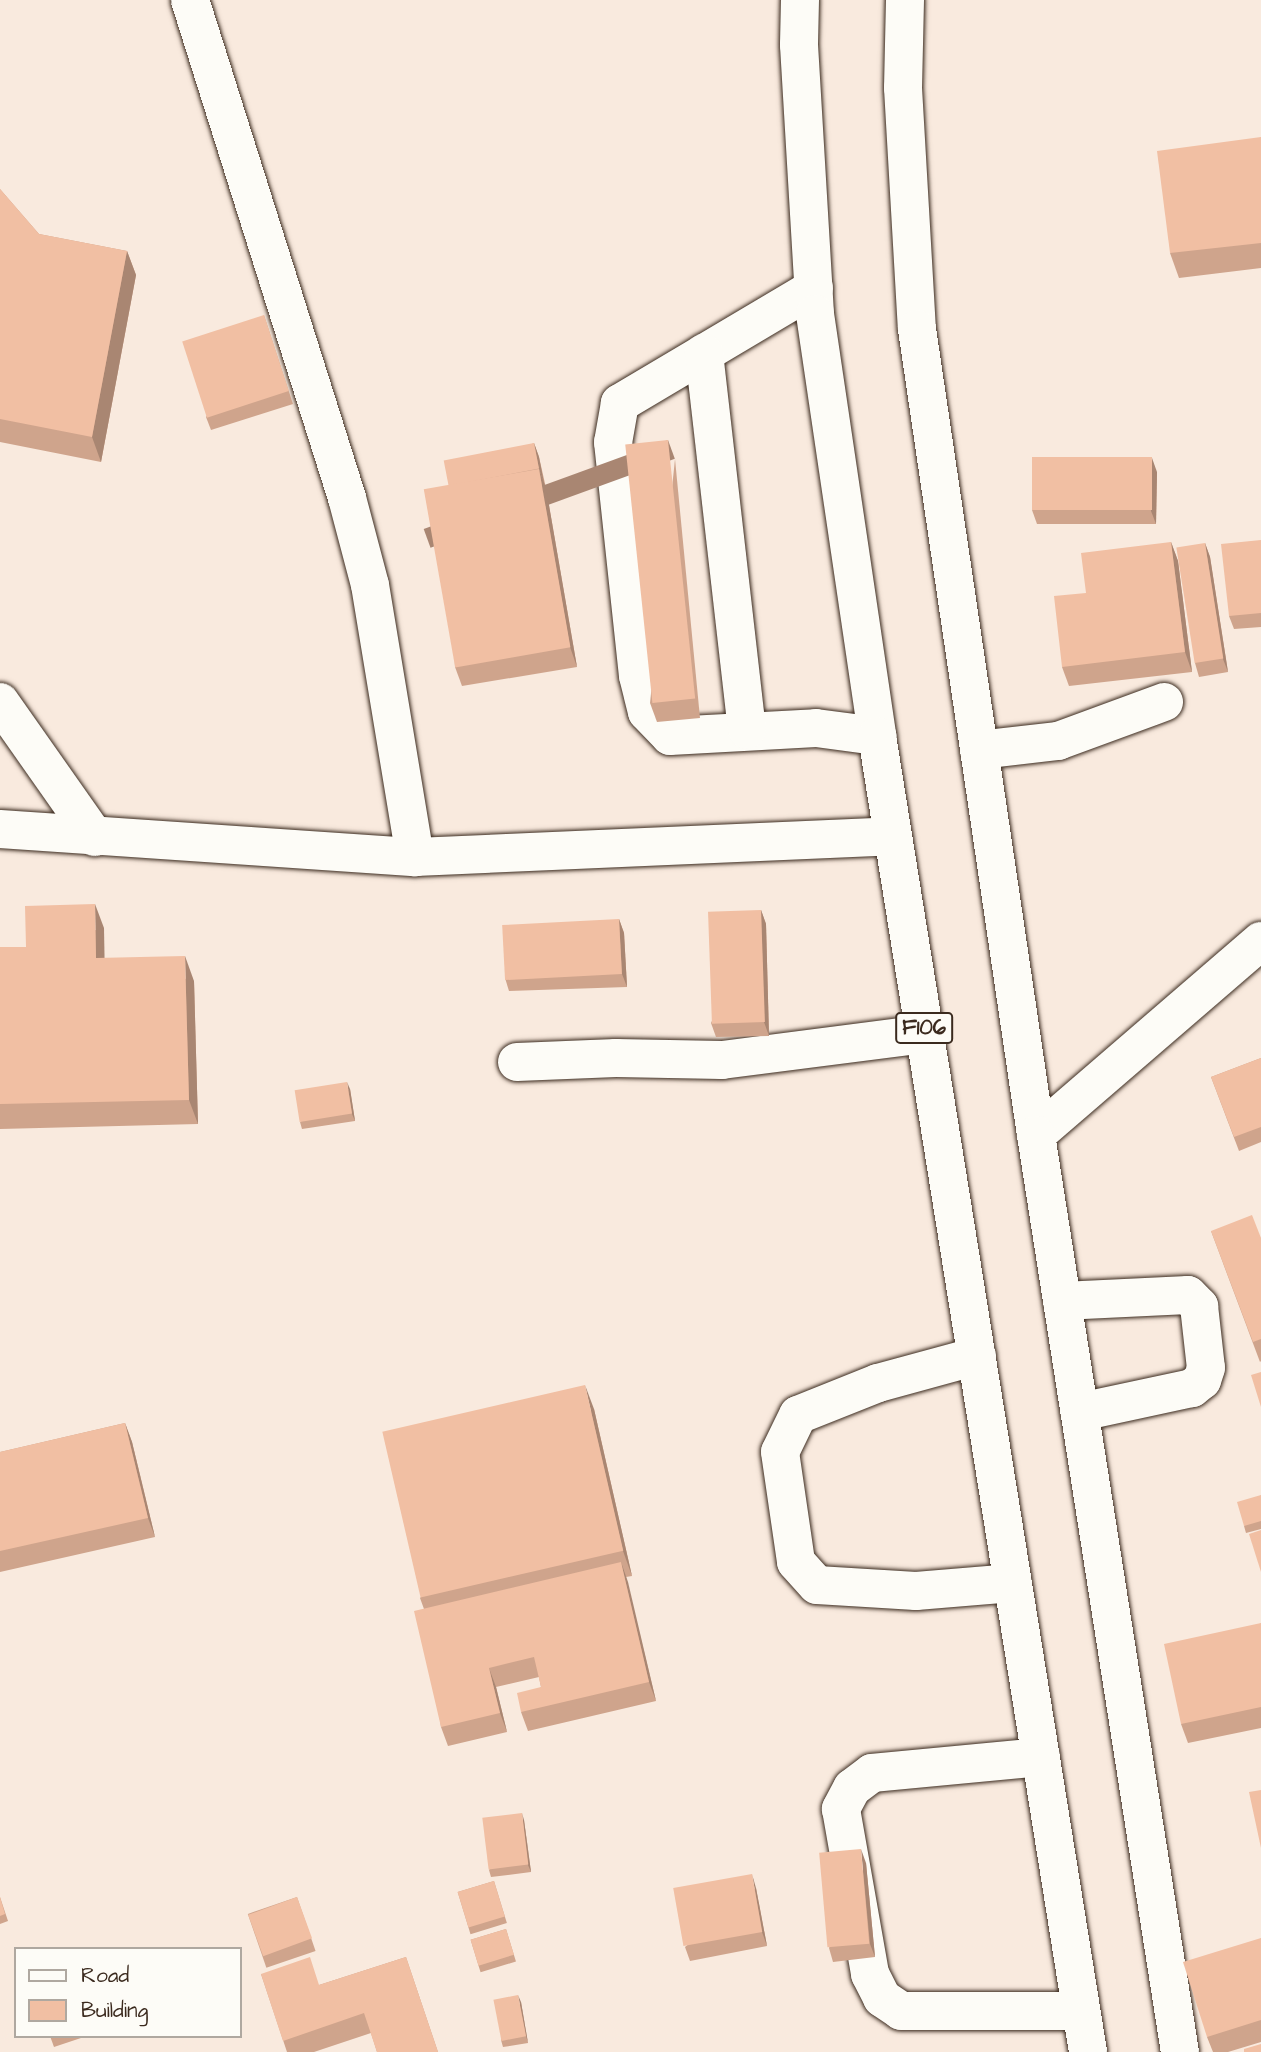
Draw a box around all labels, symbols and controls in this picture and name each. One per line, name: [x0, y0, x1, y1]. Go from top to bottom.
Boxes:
road number: F106: [894, 1010, 954, 1046]
legend: [14, 1947, 242, 2038]
text: Road: [81, 1961, 129, 1990]
text: Building: [81, 1996, 148, 2025]

